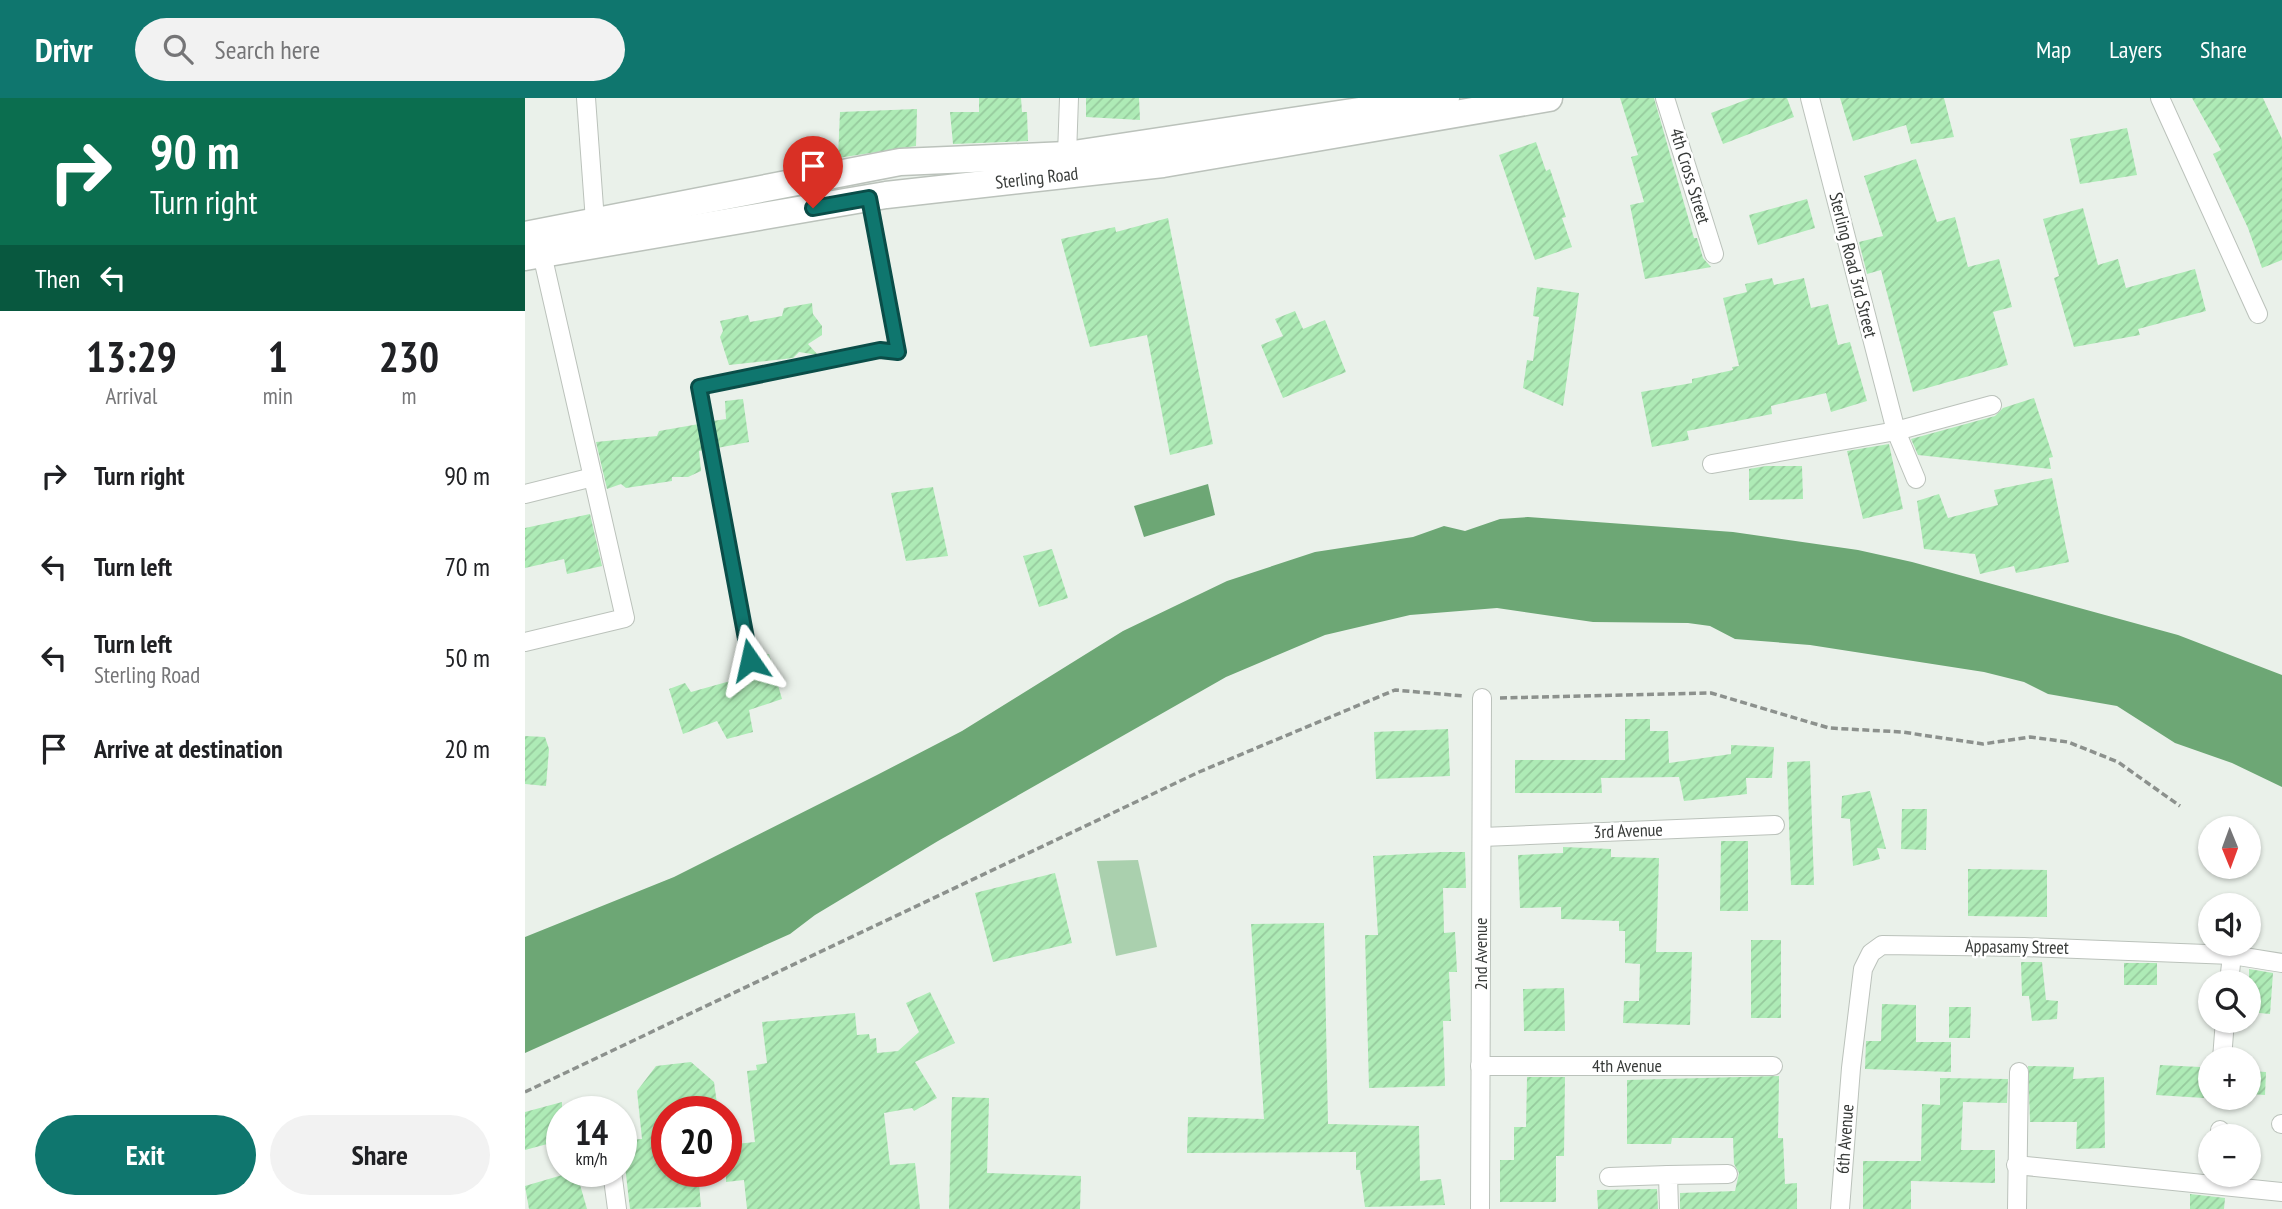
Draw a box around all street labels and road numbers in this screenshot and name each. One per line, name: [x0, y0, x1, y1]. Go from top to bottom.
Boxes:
street label: 4th Cross Street: [1665, 125, 1716, 226]
street label: Sterling Road: [994, 162, 1079, 194]
street label: Sterling Road 3rd Street: [1824, 190, 1883, 340]
street label: 3rd Avenue: [1593, 818, 1663, 843]
street label: 2nd Avenue: [1469, 918, 1492, 990]
street label: Appasamy Street: [1965, 934, 2069, 959]
street label: 4th Avenue: [1592, 1054, 1662, 1077]
street label: 6th Avenue: [1831, 1103, 1858, 1175]

